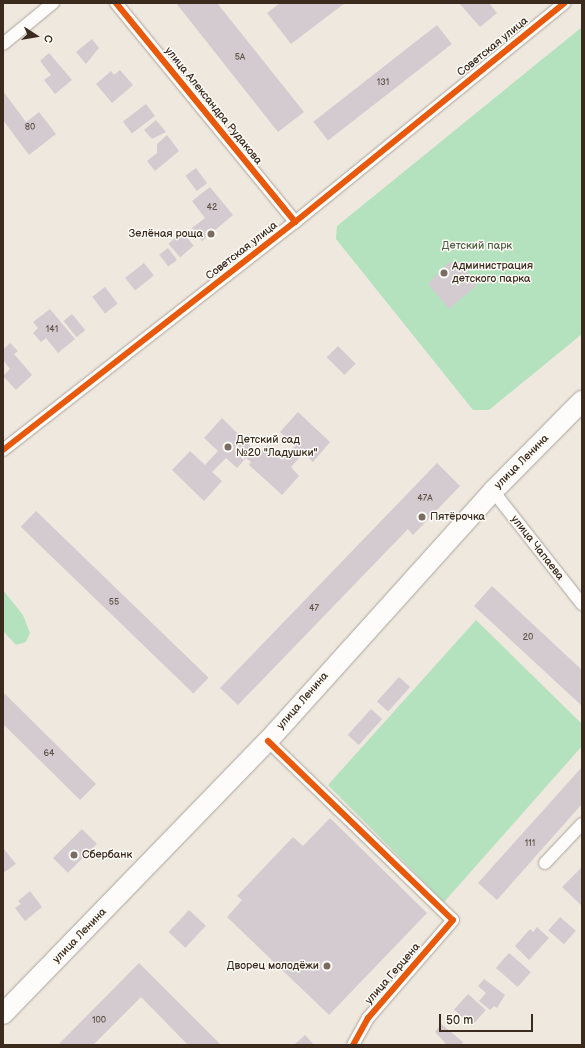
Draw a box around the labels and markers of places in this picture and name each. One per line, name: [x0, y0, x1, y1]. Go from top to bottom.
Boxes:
place label: Зелёная роща: [129, 227, 203, 241]
marker: Зелёная роща: [206, 229, 216, 239]
place label: Администрация детского парка: [452, 260, 533, 286]
marker: Администрация детского парка: [439, 268, 449, 278]
place label: Детский сад №20 "Ладушки": [236, 434, 318, 460]
marker: Детский сад №20 "Ладушки": [223, 442, 233, 452]
place label: Пятёрочка: [430, 510, 485, 524]
marker: Пятёрочка: [417, 512, 427, 522]
place label: Сбербанк: [82, 848, 132, 862]
marker: Сбербанк: [69, 850, 79, 860]
place label: Дворец молодёжи: [227, 959, 319, 973]
marker: Дворец молодёжи: [322, 961, 332, 971]

